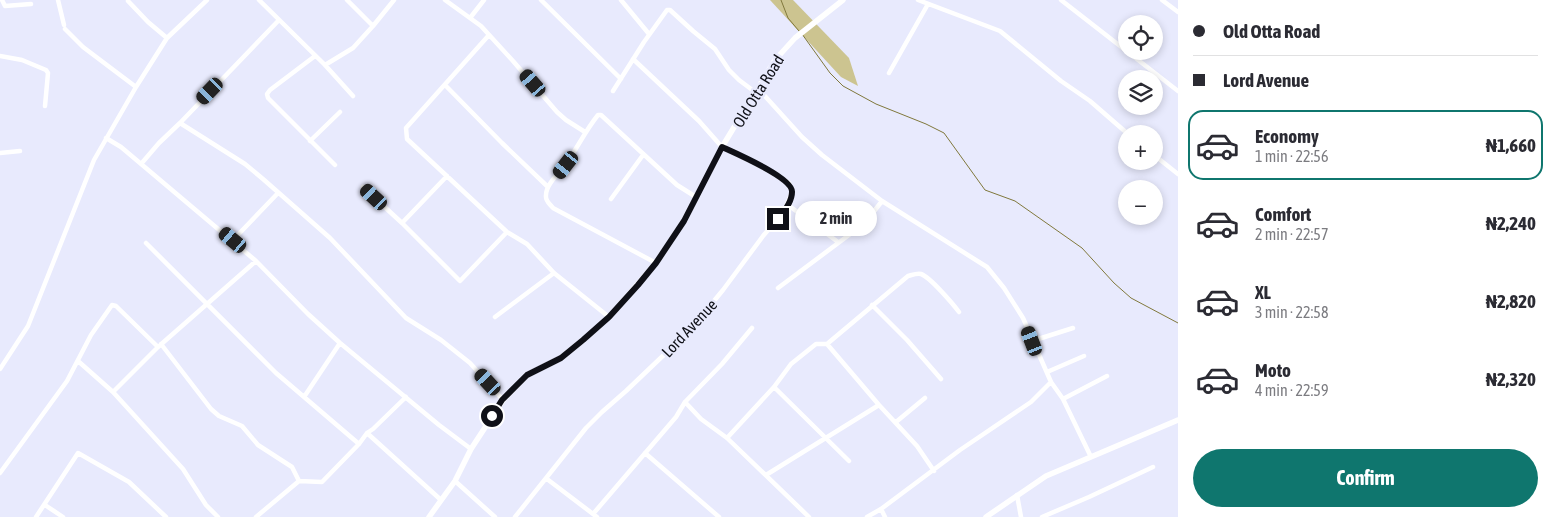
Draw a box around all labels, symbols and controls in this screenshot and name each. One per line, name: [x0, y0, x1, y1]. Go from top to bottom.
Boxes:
map controls: [1118, 15, 1163, 225]
button: locate: [1118, 15, 1163, 60]
text: Old Otta Road: [1223, 20, 1320, 42]
street label: Old Otta Road: [729, 51, 787, 131]
car: [517, 67, 548, 99]
text: Lord Avenue: [1223, 69, 1309, 91]
button: layers: [1118, 70, 1163, 115]
car: [194, 75, 225, 107]
icon: car: [1195, 123, 1240, 168]
button: +: [1118, 125, 1163, 170]
text: Economy: [1255, 125, 1319, 147]
text: ₦1,660: [1486, 134, 1536, 156]
text: 1 min · 22:56: [1255, 147, 1328, 165]
car: [550, 149, 581, 181]
button: −: [1118, 180, 1163, 225]
car: [357, 181, 390, 213]
icon: car: [1195, 201, 1240, 246]
callout: 2 min: [796, 202, 878, 236]
text: Comfort: [1255, 203, 1311, 225]
route end: [767, 208, 789, 230]
text: 2 min: [820, 209, 852, 227]
text: ₦2,240: [1486, 212, 1536, 234]
car: [216, 225, 249, 255]
text: 2 min · 22:57: [1255, 225, 1328, 243]
icon: car: [1195, 279, 1240, 324]
text: XL: [1255, 281, 1271, 303]
text: ₦2,820: [1486, 290, 1536, 312]
street label: Lord Avenue: [658, 295, 720, 361]
text: 3 min · 22:58: [1255, 303, 1328, 321]
car: [1019, 324, 1044, 358]
icon: car: [1195, 357, 1240, 402]
text: Moto: [1255, 359, 1291, 381]
car: [472, 366, 503, 398]
text: ₦2,320: [1486, 368, 1536, 390]
text: 4 min · 22:59: [1255, 381, 1328, 399]
route start: [481, 405, 503, 427]
button: Confirm: [1193, 449, 1538, 507]

